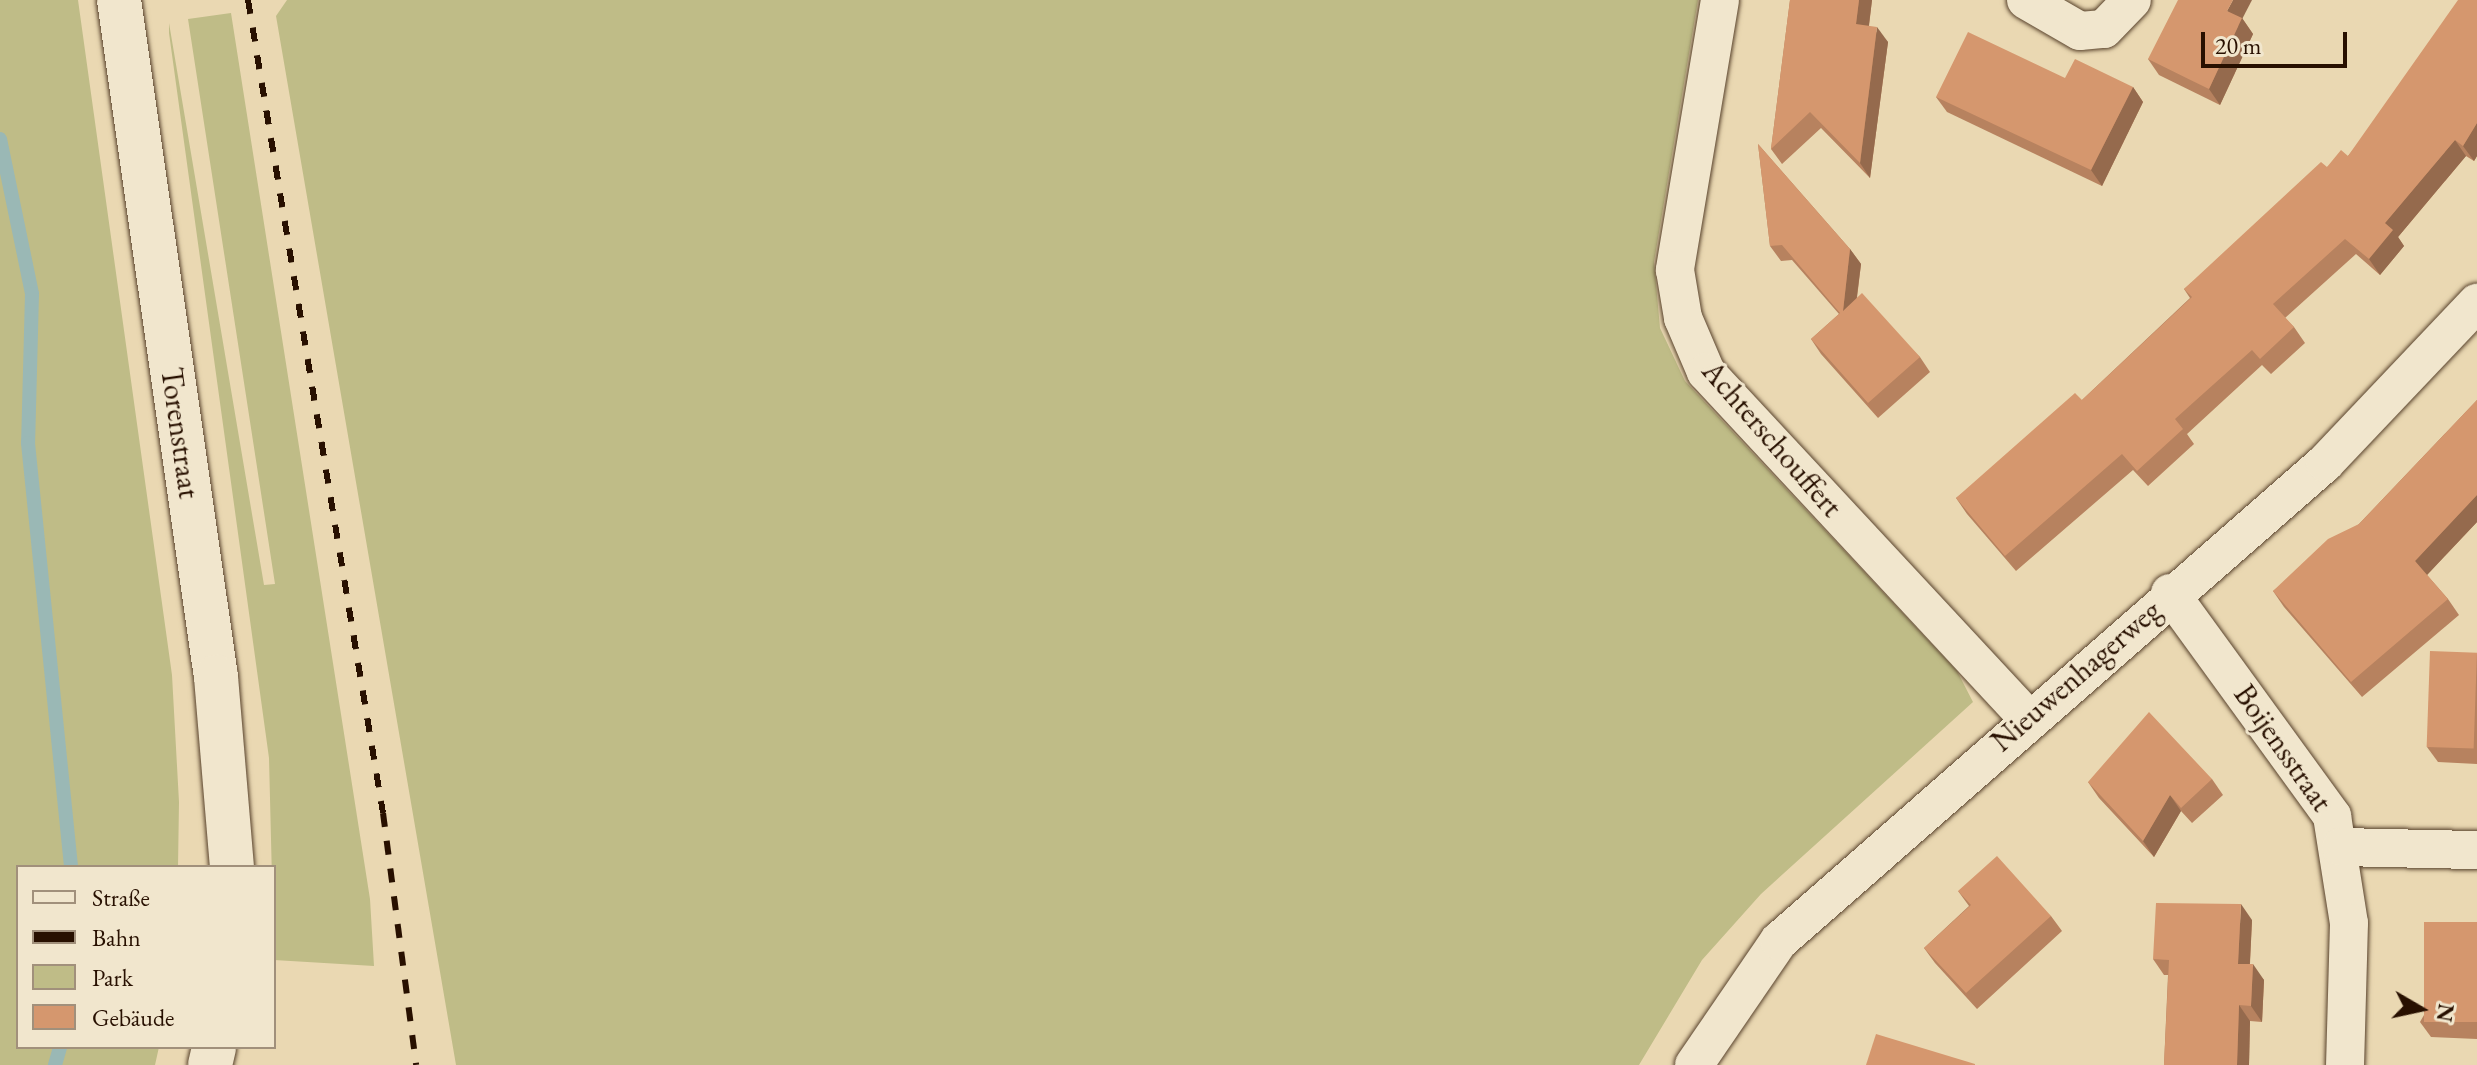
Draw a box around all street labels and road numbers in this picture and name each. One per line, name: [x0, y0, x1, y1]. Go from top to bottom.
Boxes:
street label: Achterschouffert: [1694, 354, 1850, 524]
street label: Torenstraat: [153, 365, 207, 501]
street label: Nieuwenhagerweg: [1984, 593, 2168, 759]
street label: Boijensstraat: [2226, 678, 2340, 818]

